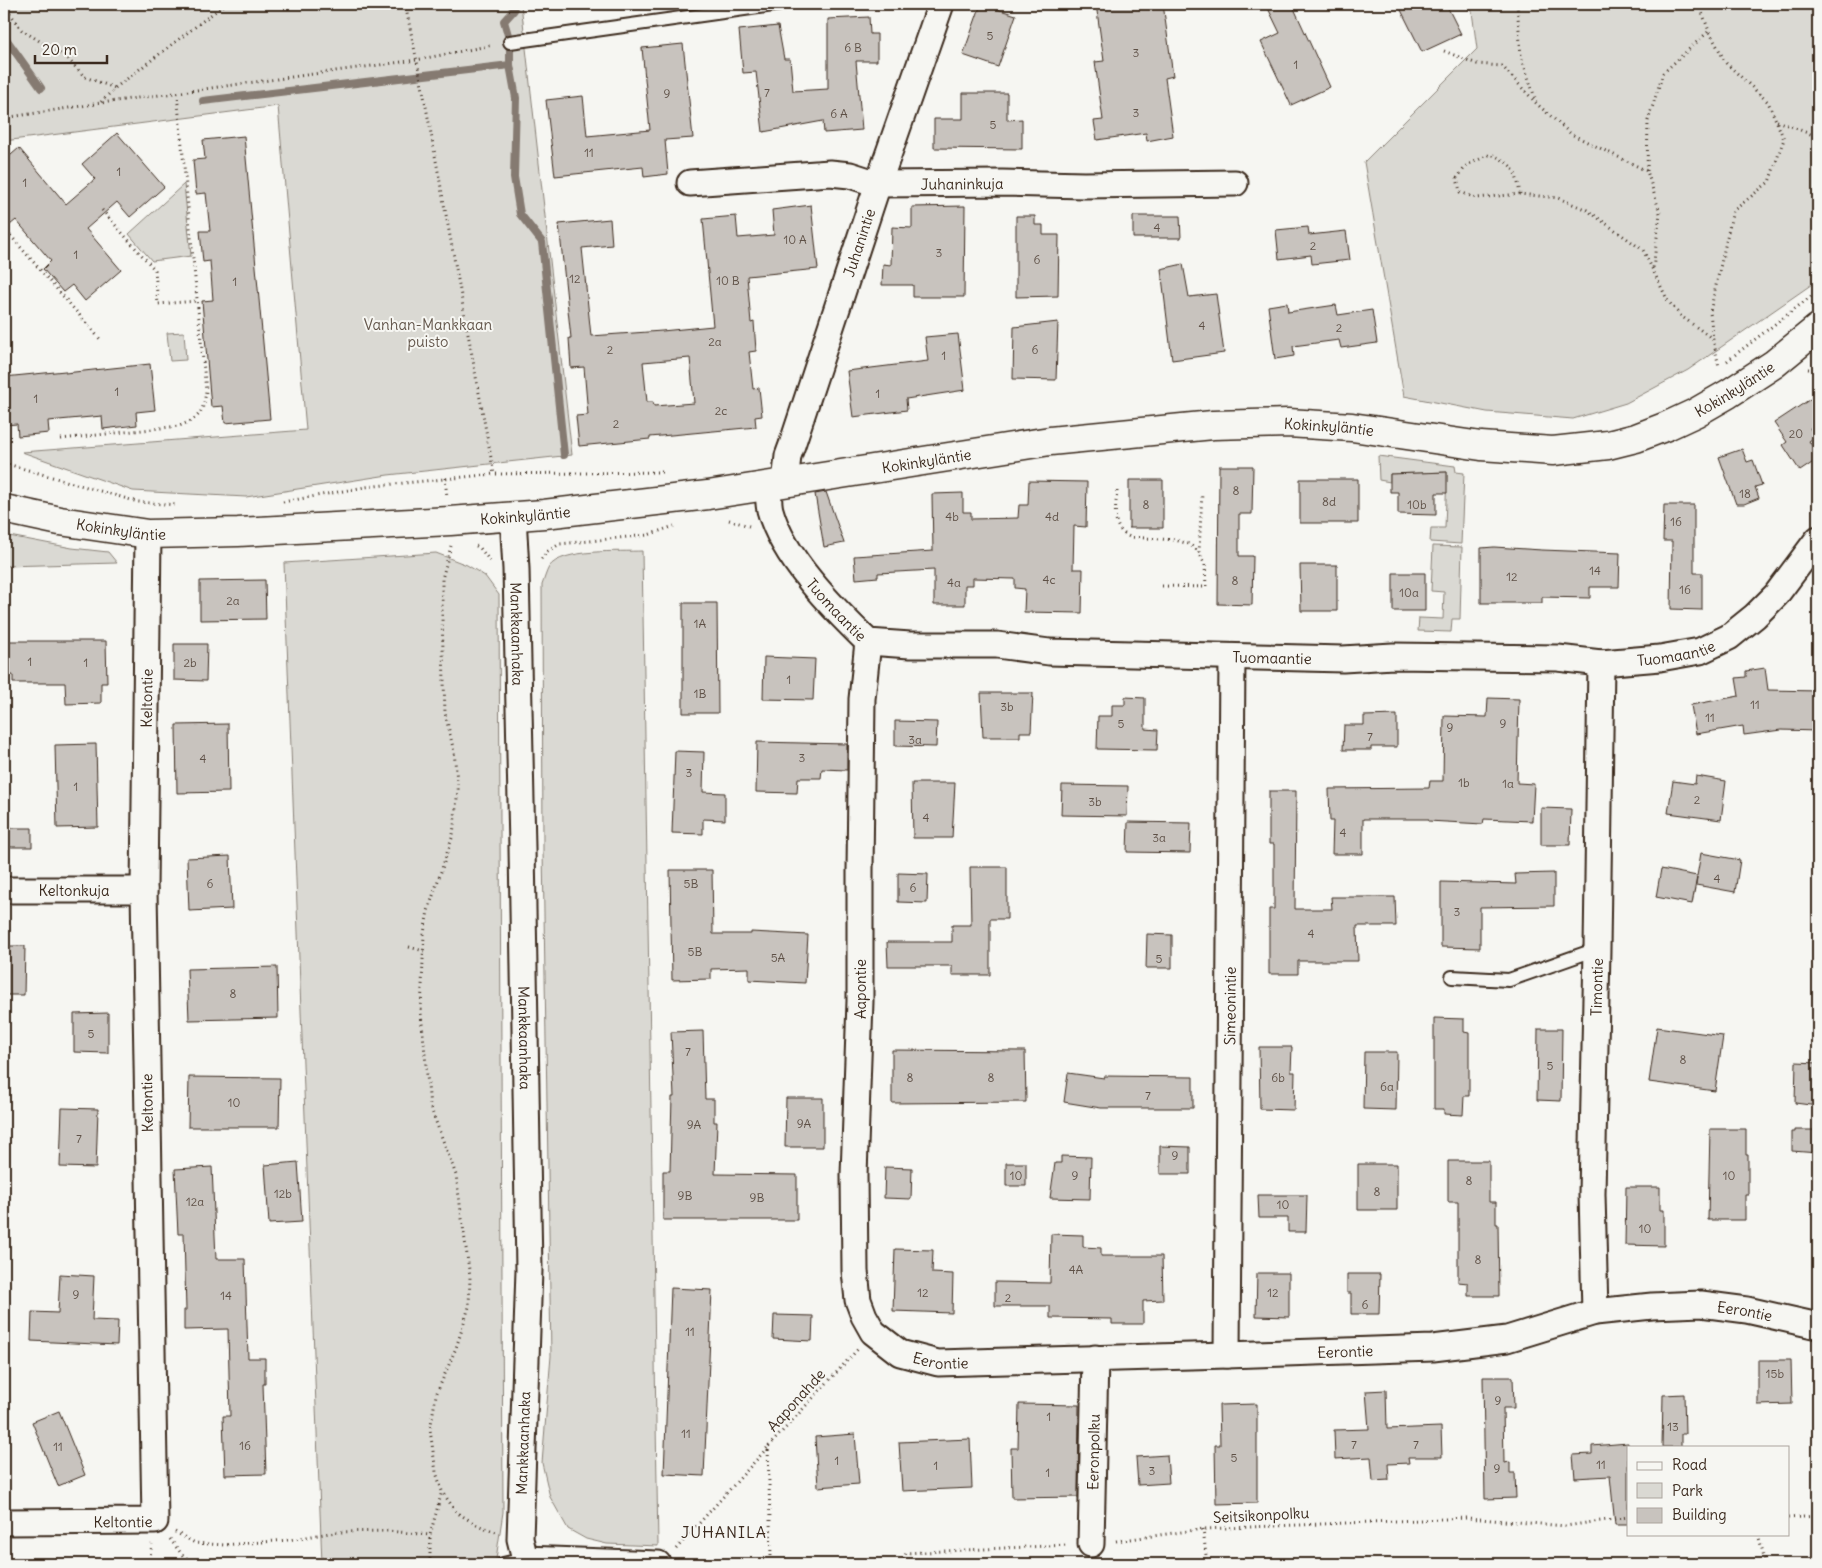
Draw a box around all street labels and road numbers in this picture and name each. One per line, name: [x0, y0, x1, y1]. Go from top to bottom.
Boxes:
street label: Juhaninkuja: [921, 173, 1004, 193]
street label: Juhanintie: [839, 206, 879, 279]
street label: Kokinkyläntie: [1691, 357, 1778, 421]
street label: Kokinkyläntie: [1283, 413, 1375, 440]
street label: Kokinkyläntie: [880, 444, 973, 477]
street label: Kokinkyläntie: [479, 502, 571, 528]
street label: Kokinkyläntie: [75, 514, 166, 544]
street label: Tuomaantie: [803, 574, 871, 645]
street label: Mankkaanhaka: [507, 582, 528, 686]
street label: Tuomaantie: [1636, 636, 1718, 669]
street label: Tuomaantie: [1232, 647, 1312, 668]
street label: Keltontie: [136, 669, 156, 728]
street label: Keltonkuja: [39, 881, 110, 900]
street label: Timontie: [1586, 958, 1606, 1016]
street label: Aapontie: [851, 959, 870, 1019]
street label: Simeonintie: [1220, 967, 1239, 1045]
street label: Mankkaanhaka: [515, 986, 536, 1090]
street label: Keltontie: [137, 1073, 157, 1133]
street label: Eerontie: [1716, 1297, 1774, 1325]
street label: Eerontie: [1317, 1341, 1374, 1361]
street label: Eerontie: [911, 1347, 969, 1373]
street label: Aaponahde: [763, 1365, 829, 1435]
street label: Mankkaanhaka: [512, 1390, 534, 1495]
street label: Eeronpolku: [1083, 1413, 1103, 1490]
street label: Seitsikonpolku: [1212, 1503, 1310, 1527]
street label: Keltontie: [93, 1512, 153, 1531]

